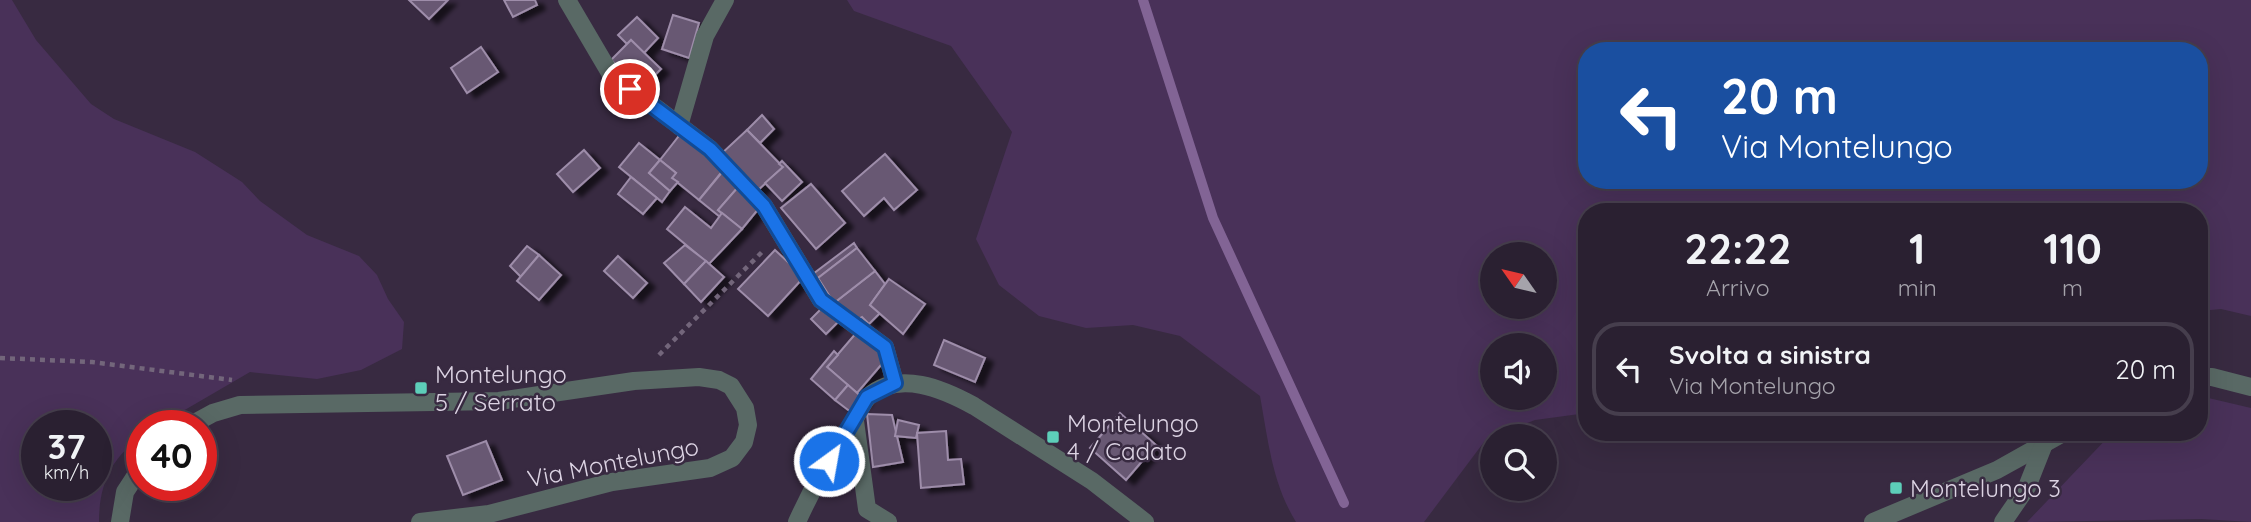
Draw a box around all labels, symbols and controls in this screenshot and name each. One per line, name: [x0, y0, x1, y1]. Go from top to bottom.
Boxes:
pin: [600, 59, 660, 119]
text: 20 m: [1721, 65, 1838, 126]
icon: arrive: [611, 70, 649, 108]
icon: left: [1606, 70, 1697, 161]
text: Via Montelungo: [1721, 126, 1953, 166]
text: 22:22: [1684, 222, 1791, 275]
text: 1: [1909, 222, 1925, 275]
text: 110: [2043, 222, 2102, 275]
north arrow: [1480, 242, 1558, 318]
map controls: [1480, 242, 1557, 501]
text: Arrivo: [1706, 273, 1770, 302]
text: min: [1898, 273, 1937, 302]
text: m: [2062, 273, 2083, 302]
button: sound: [1480, 333, 1557, 410]
text: Svolta a sinistra: [1669, 338, 1871, 371]
icon: left: [1610, 350, 1648, 388]
text: 20 m: [2115, 353, 2176, 386]
place label: Montelungo 5 / Serrato: [435, 359, 567, 417]
text: Via Montelungo: [1669, 371, 1836, 400]
marker: Montelungo 5 / Serrato: [413, 380, 429, 396]
place label: Montelungo 4 / Cadato: [1067, 408, 1199, 466]
speed limit sign: 40: [126, 410, 217, 501]
text: 37: [47, 424, 86, 468]
position arrow: [792, 424, 866, 498]
button: search: [1480, 424, 1557, 501]
marker: Montelungo 4 / Cadato: [1045, 429, 1061, 445]
street label: Via Montelungo: [525, 431, 701, 493]
text: km/h: [44, 461, 89, 484]
place label: Montelungo 3: [1910, 473, 2061, 503]
marker: Montelungo 3: [1888, 480, 1904, 496]

